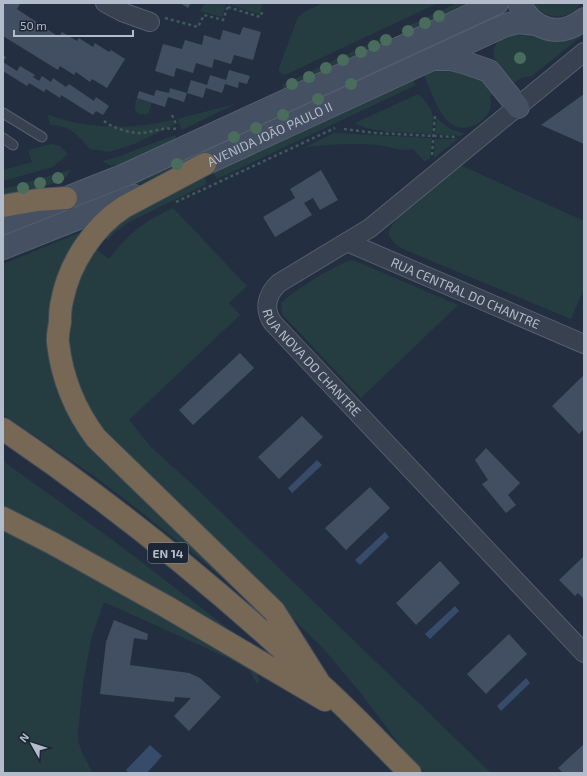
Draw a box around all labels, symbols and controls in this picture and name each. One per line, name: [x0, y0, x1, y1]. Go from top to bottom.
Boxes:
scale bar: [14, 12, 133, 38]
text: 50 m: [20, 18, 47, 32]
street label: AVENIDA JOÃO PAULO II: [205, 98, 335, 170]
street label: RUA CENTRAL DO CHANTRE: [389, 254, 542, 332]
street label: RUA NOVA DO CHANTRE: [259, 307, 364, 419]
road number: EN 14: [148, 543, 188, 563]
north arrow: [12, 724, 52, 764]
text: N: [16, 730, 31, 745]

